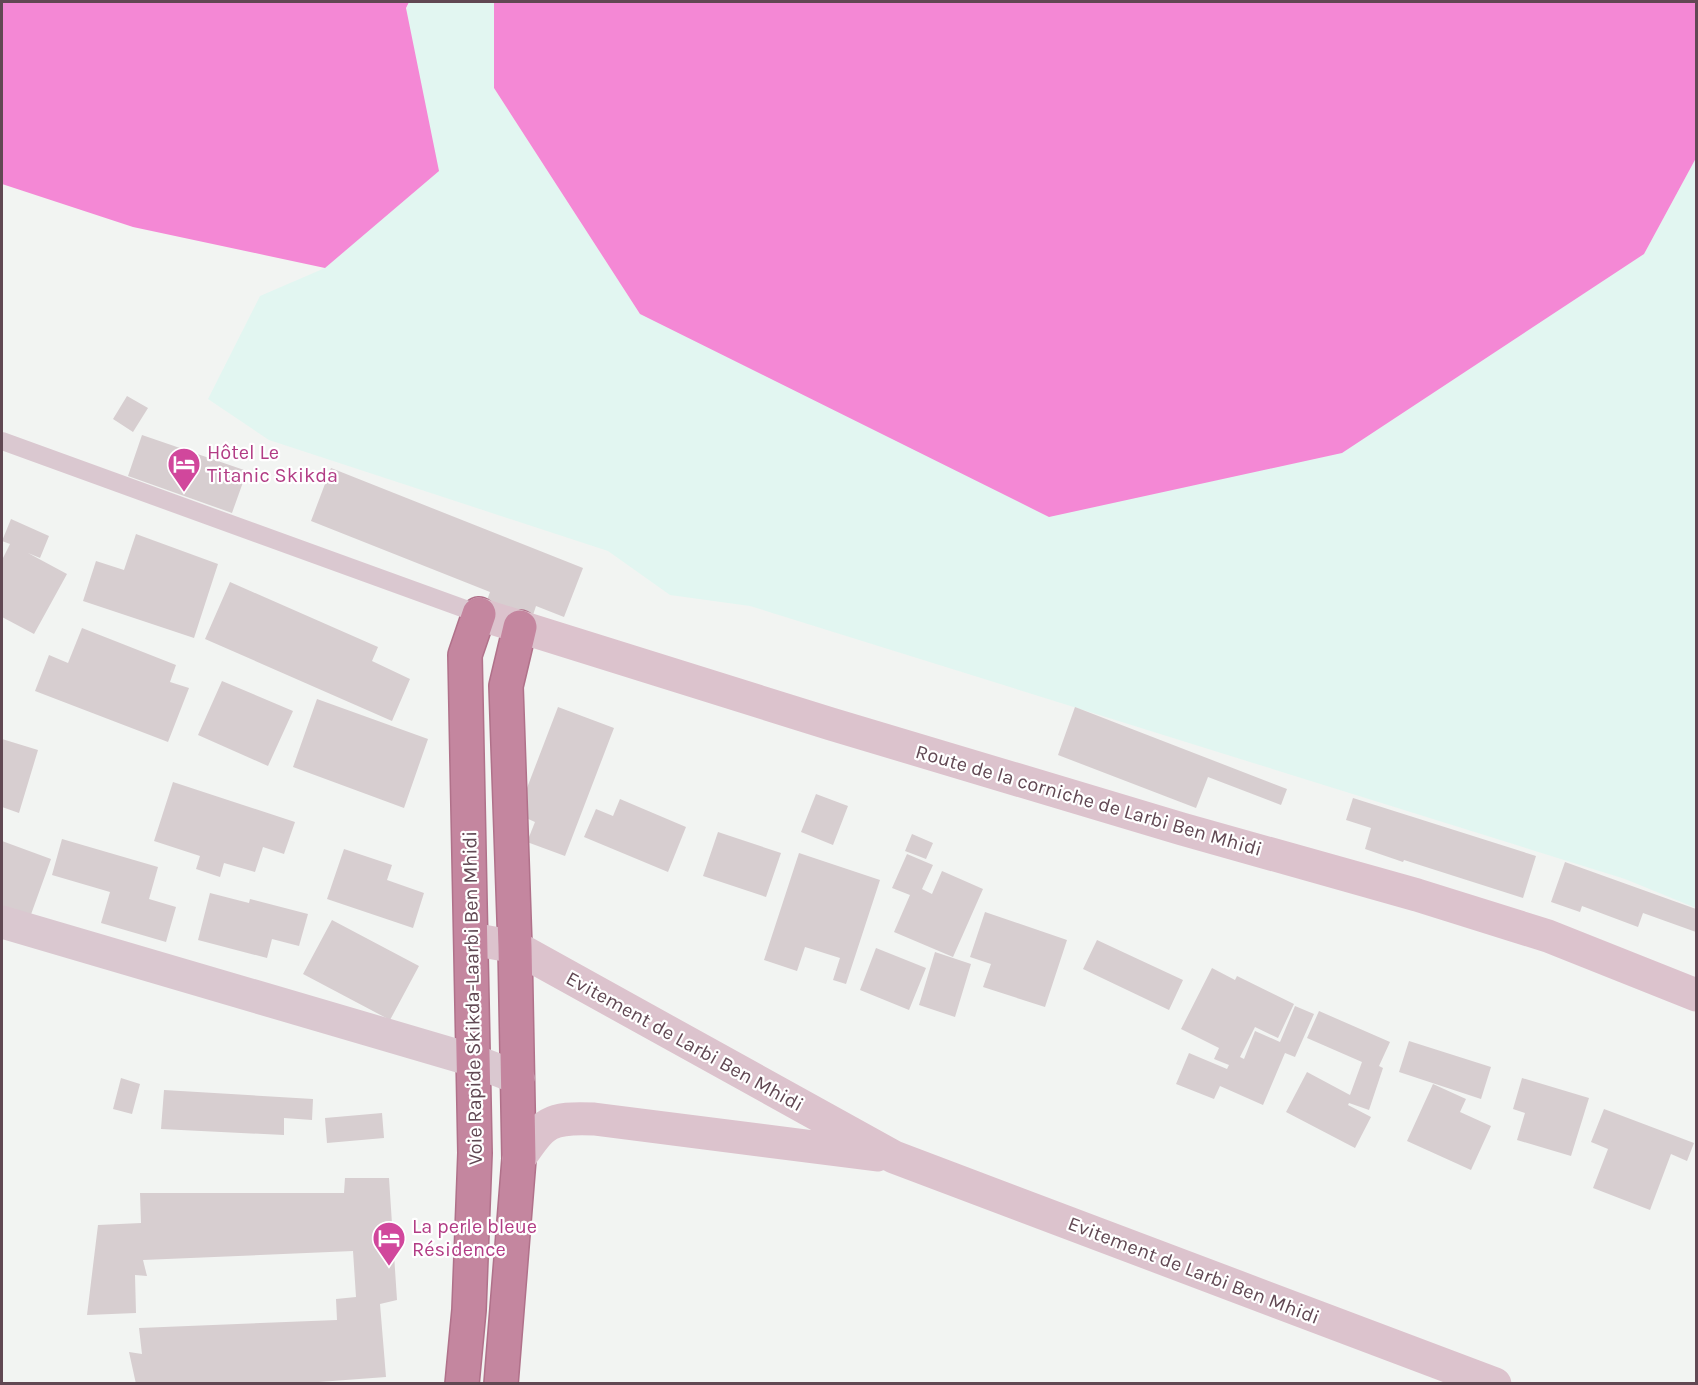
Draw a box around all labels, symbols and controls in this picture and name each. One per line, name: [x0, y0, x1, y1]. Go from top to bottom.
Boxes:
place label: Hôtel Le Titanic Skikda: [207, 441, 338, 487]
hotel icon: Hôtel Le Titanic Skikda: [166, 446, 202, 493]
street label: Route de la corniche de Larbi Ben Mhidi: [913, 740, 1265, 861]
street label: Voie Rapide Skikda-Laarbi Ben Mhidi: [458, 831, 487, 1165]
street label: Evitement de Larbi Ben Mhidi: [562, 966, 807, 1116]
street label: Evitement de Larbi Ben Mhidi: [1065, 1212, 1323, 1329]
place label: La perle bleue Résidence: [412, 1215, 537, 1261]
hotel icon: La perle bleue Résidence: [371, 1220, 407, 1267]

